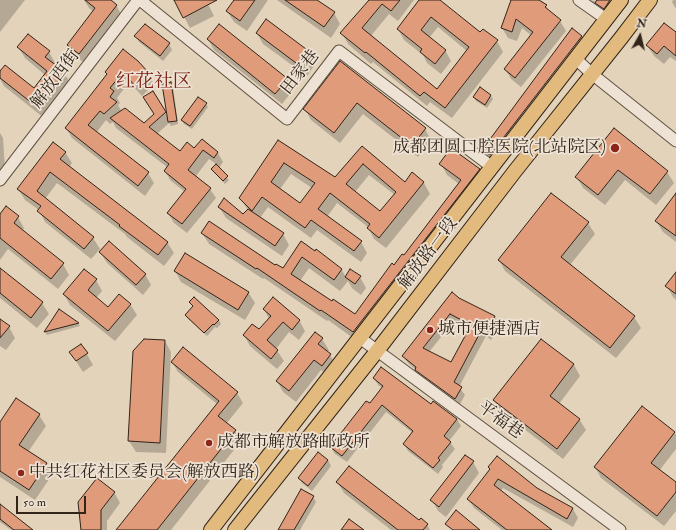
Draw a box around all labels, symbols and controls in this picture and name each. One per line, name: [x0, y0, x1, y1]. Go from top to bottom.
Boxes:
north arrow: [620, 16, 660, 56]
text: N: [636, 16, 648, 31]
street label: 解放西街: [27, 47, 85, 113]
street label: 田家巷: [277, 47, 325, 99]
district label: 红花社区: [116, 72, 192, 94]
place label: 成都团圆口腔医院(北站院区): [393, 138, 606, 158]
marker: 成都团圆口腔医院(北站院区): [609, 142, 621, 154]
street label: 解放路一段: [395, 214, 463, 294]
place label: 城市便捷酒店: [438, 320, 540, 340]
marker: 城市便捷酒店: [425, 325, 435, 335]
street label: 平福巷: [473, 398, 527, 444]
place label: 成都市解放路邮政所: [217, 433, 370, 453]
marker: 成都市解放路邮政所: [204, 438, 214, 448]
place label: 中共红花社区委员会(解放西路): [29, 463, 259, 483]
marker: 中共红花社区委员会(解放西路): [16, 468, 26, 478]
scale bar: [18, 488, 88, 514]
text: 50 m: [23, 495, 46, 510]

